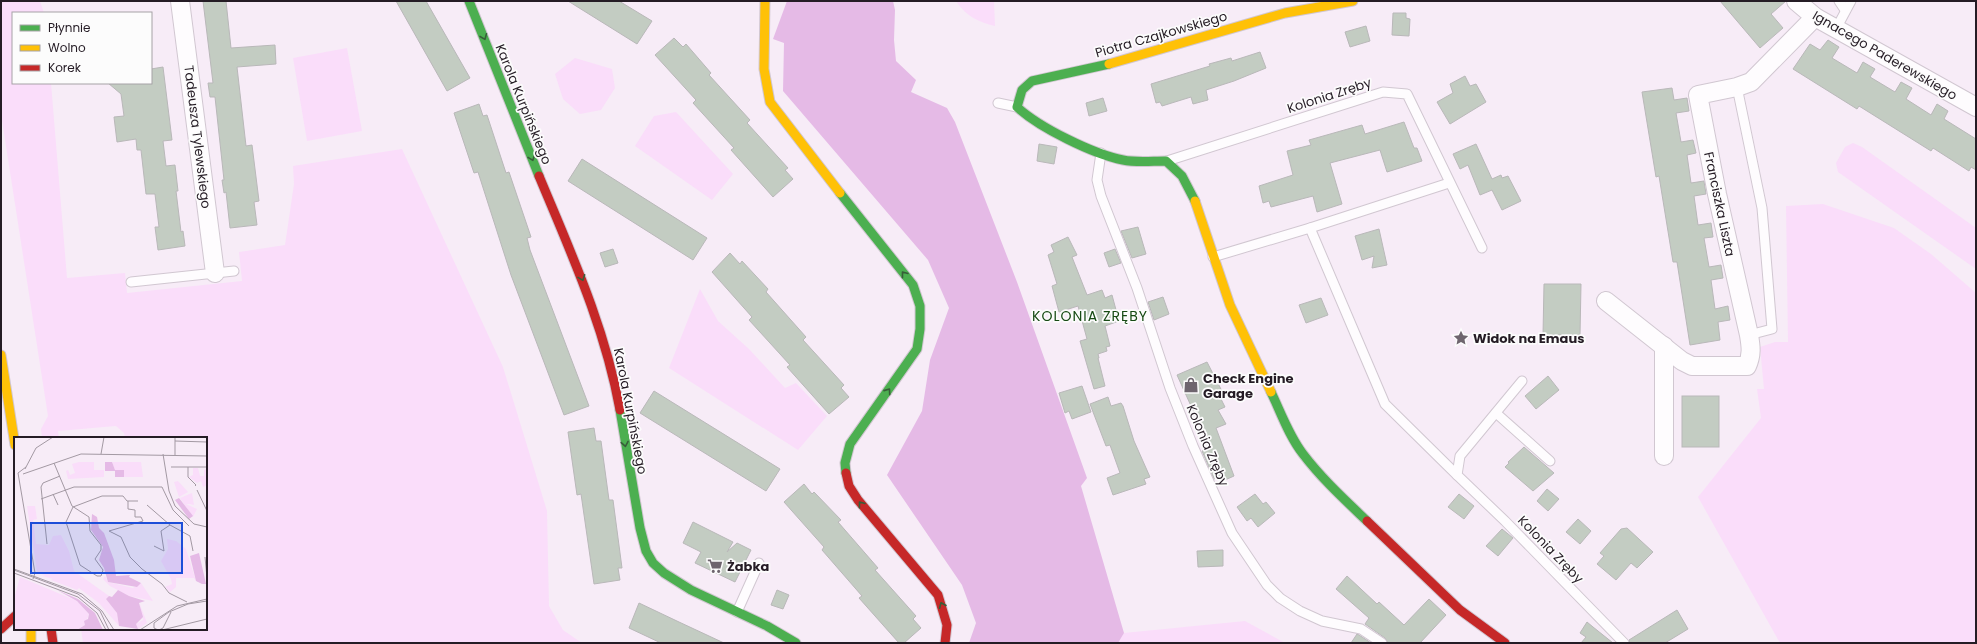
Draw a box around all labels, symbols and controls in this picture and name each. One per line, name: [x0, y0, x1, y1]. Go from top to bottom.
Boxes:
street label: Ignacego Paderewskiego: [1809, 6, 1961, 105]
street label: Piotra Czajkowskiego: [1093, 7, 1229, 62]
legend: [12, 12, 152, 84]
text: Płynnie: [48, 19, 90, 36]
one-way arrow: [479, 34, 487, 41]
text: Wolno: [48, 39, 86, 56]
street label: Karola Kurpińskiego: [491, 41, 556, 167]
text: Korek: [48, 59, 82, 76]
street label: Tadeusza Tylewskiego: [179, 64, 216, 210]
street label: Kolonia Zręby: [1285, 73, 1374, 118]
street label: Franciszka Liszta: [1699, 150, 1740, 258]
one-way arrow: [527, 154, 535, 161]
one-way arrow: [902, 272, 909, 279]
one-way arrow: [577, 275, 585, 282]
district label: KOLONIA ZRĘBY: [1032, 306, 1148, 326]
place icon: Widok na Emaus: [1452, 329, 1470, 347]
place label: Widok na Emaus: [1473, 329, 1584, 348]
street label: Karola Kurpińskiego: [609, 346, 652, 476]
place label: Check Engine Garage: [1203, 369, 1294, 403]
shop icon: Check Engine Garage: [1182, 376, 1200, 394]
one-way arrow: [883, 388, 890, 395]
street label: Kolonia Zręby: [1182, 401, 1234, 490]
inset map: [14, 437, 207, 630]
one-way arrow: [620, 441, 629, 447]
one-way arrow: [859, 501, 866, 508]
street label: Kolonia Zręby: [1513, 511, 1588, 588]
supermarket icon: Żabka: [706, 557, 724, 575]
place label: Żabka: [727, 557, 769, 576]
one-way arrow: [939, 602, 947, 609]

